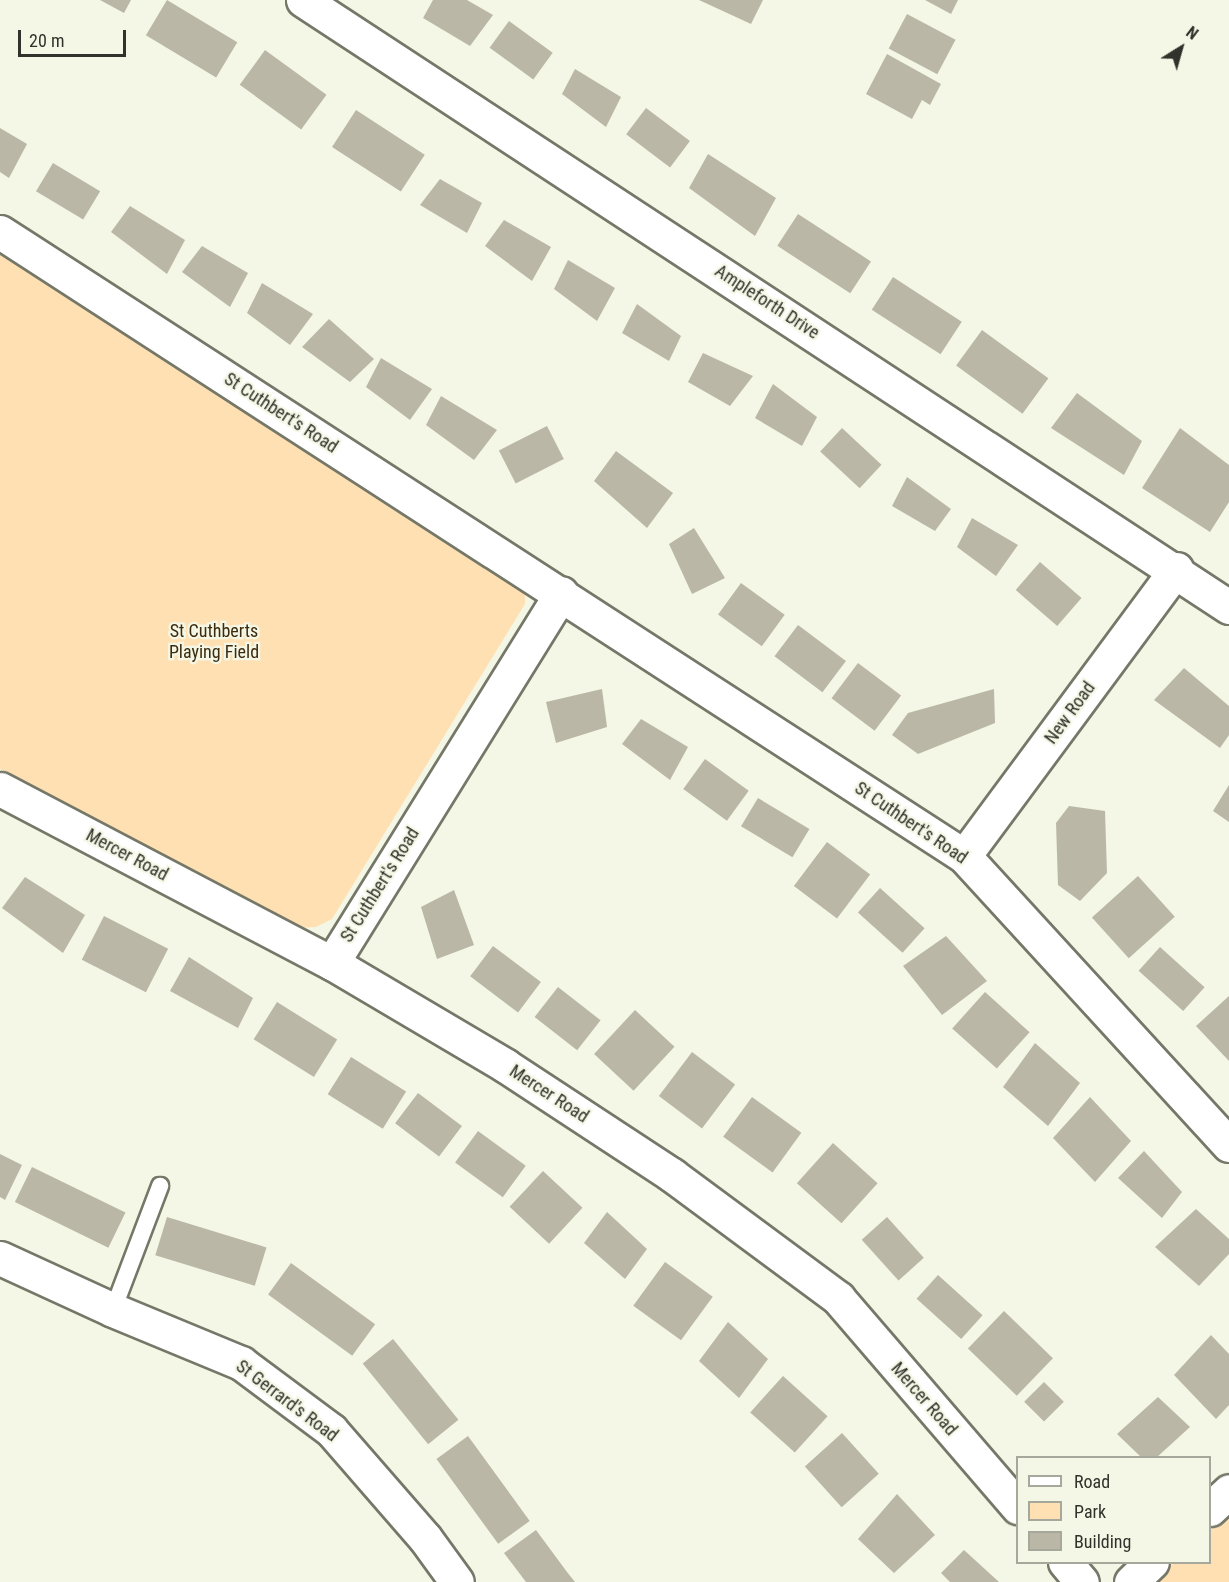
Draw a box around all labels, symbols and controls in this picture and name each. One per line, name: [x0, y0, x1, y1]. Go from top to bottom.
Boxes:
scale bar: [21, 18, 129, 56]
north arrow: [1151, 18, 1211, 78]
text: N: [1182, 23, 1202, 44]
text: 20 m: [29, 30, 64, 51]
street label: Ampleforth Drive: [711, 260, 823, 344]
street label: St Cuthbert's Road: [220, 368, 342, 458]
park label: St Cuthberts Playing Field: [169, 621, 259, 664]
street label: New Road: [1040, 678, 1100, 748]
street label: St Cuthbert's Road: [851, 777, 971, 869]
street label: Mercer Road: [82, 824, 172, 886]
street label: St Cuthbert's Road: [336, 824, 424, 946]
street label: Mercer Road: [505, 1060, 593, 1128]
street label: St Gerrard's Road: [232, 1356, 342, 1446]
street label: Mercer Road: [886, 1358, 962, 1440]
legend: [1016, 1456, 1211, 1564]
text: Road: [1074, 1471, 1110, 1492]
text: Park: [1074, 1501, 1106, 1522]
text: Building: [1074, 1531, 1131, 1552]

